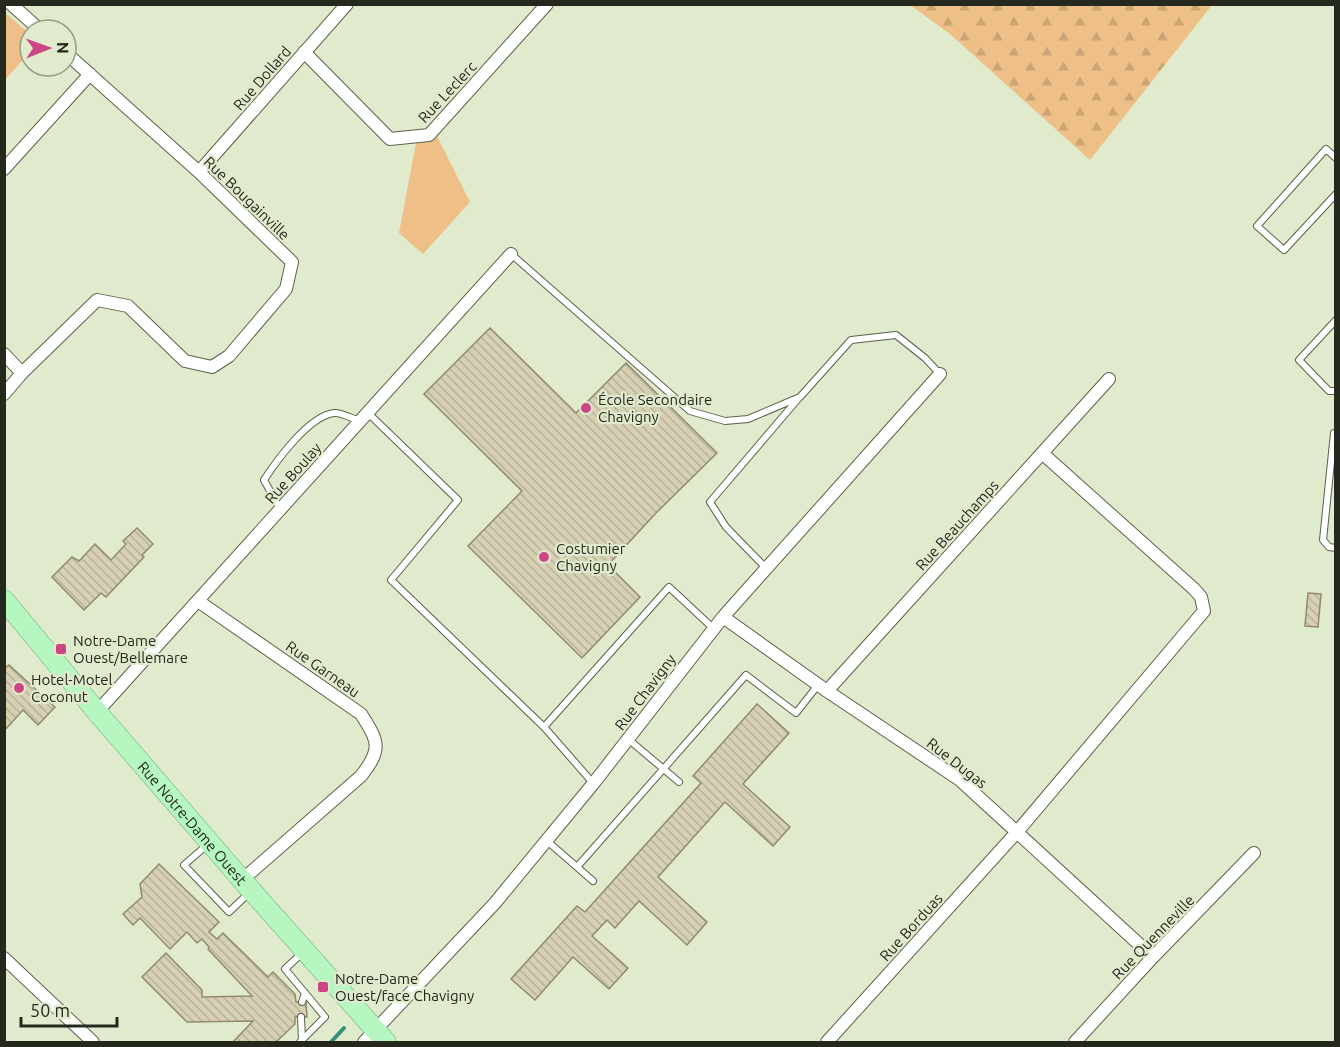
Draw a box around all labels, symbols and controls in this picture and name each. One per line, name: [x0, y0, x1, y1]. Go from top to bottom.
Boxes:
north arrow: [18, 18, 78, 78]
text: N: [54, 42, 72, 54]
street label: Rue Dollard: [230, 43, 294, 113]
street label: Rue Leclerc: [414, 58, 480, 126]
street label: Rue Bougainville: [201, 153, 293, 243]
place label: École Secondaire Chavigny: [598, 391, 712, 425]
marker: École Secondaire Chavigny: [579, 401, 593, 415]
street label: Rue Boulay: [261, 439, 325, 507]
street label: Rue Beauchamps: [912, 477, 1002, 573]
place label: Costumier Chavigny: [556, 540, 626, 574]
marker: Costumier Chavigny: [537, 550, 551, 564]
place label: Notre-Dame Ouest/Bellemare: [73, 632, 188, 666]
street label: Rue Garneau: [283, 637, 363, 701]
marker: Notre-Dame Ouest/Bellemare: [54, 642, 68, 656]
street label: Rue Chavigny: [611, 651, 679, 733]
place label: Hotel-Motel Coconut: [31, 671, 113, 705]
marker: Hotel-Motel Coconut: [12, 681, 26, 695]
street label: Rue Dugas: [924, 734, 990, 792]
street label: Rue Notre-Dame Ouest: [135, 758, 250, 888]
street label: Rue Borduas: [876, 890, 946, 964]
street label: Rue Quenneville: [1108, 891, 1198, 983]
place label: Notre-Dame Ouest/face Chavigny: [335, 970, 474, 1004]
marker: Notre-Dame Ouest/face Chavigny: [316, 980, 330, 994]
scale bar: [21, 990, 117, 1028]
text: 50 m: [30, 1000, 70, 1020]

